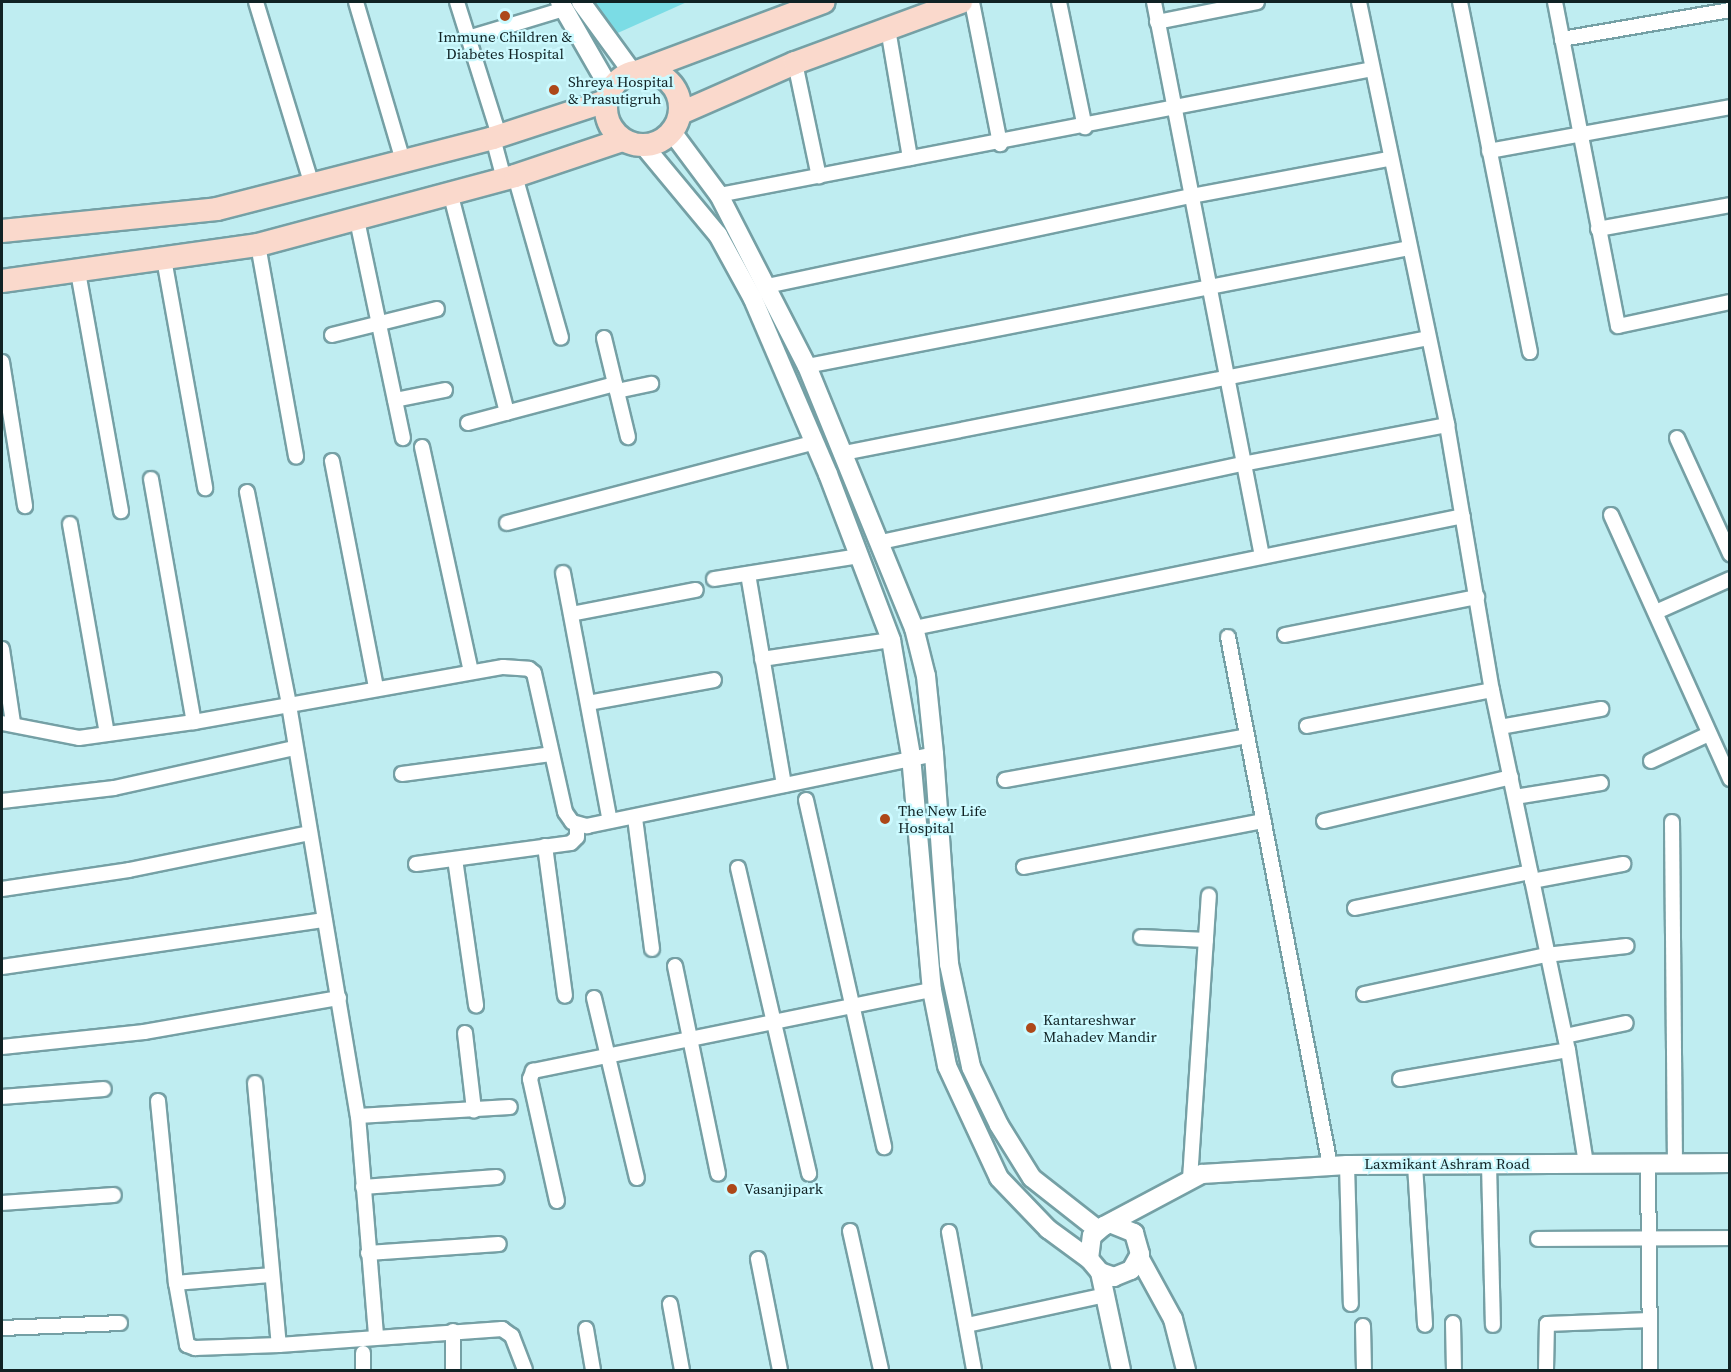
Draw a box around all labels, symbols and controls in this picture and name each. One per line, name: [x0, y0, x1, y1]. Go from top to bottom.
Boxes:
marker: Immune Children & Diabetes Hospital: [496, 7, 514, 25]
place label: Immune Children & Diabetes Hospital: [438, 27, 572, 62]
place label: Shreya Hospital & Prasutigruh: [568, 72, 673, 107]
marker: Shreya Hospital & Prasutigruh: [545, 81, 563, 99]
place label: The New Life Hospital: [898, 801, 987, 836]
marker: The New Life Hospital: [876, 810, 894, 828]
place label: Kantareshwar Mahadev Mandir: [1043, 1010, 1157, 1045]
marker: Kantareshwar Mahadev Mandir: [1024, 1021, 1038, 1035]
street label: Laxmikant Ashram Road: [1364, 1155, 1530, 1173]
place label: Vasanjipark: [744, 1180, 823, 1198]
marker: Vasanjipark: [725, 1182, 739, 1196]

